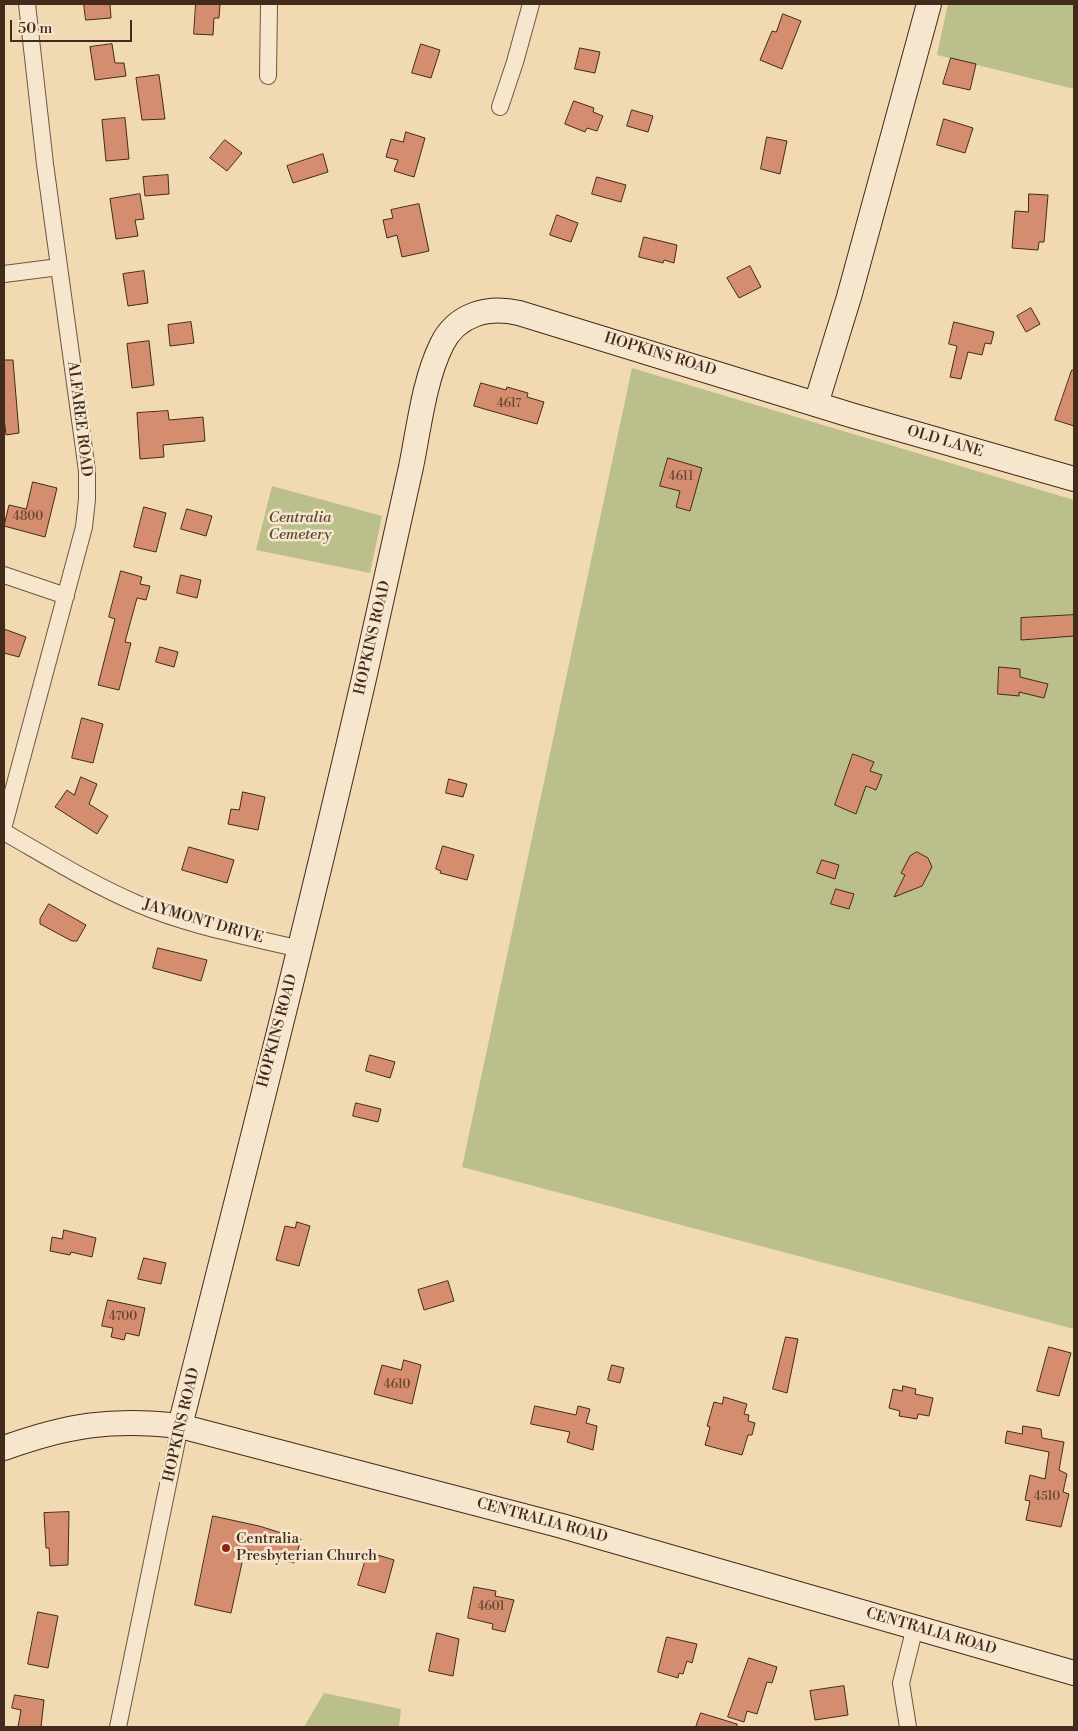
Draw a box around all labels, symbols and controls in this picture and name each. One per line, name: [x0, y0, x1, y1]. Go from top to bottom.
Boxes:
scale bar: [12, 10, 135, 42]
text: 50 m: [18, 19, 52, 38]
street label: HOPKINS ROAD: [602, 329, 718, 381]
street label: ALFAREE ROAD: [63, 360, 95, 478]
house number: 4617: [497, 397, 521, 411]
street label: OLD LANE: [905, 423, 985, 461]
house number: 4611: [669, 470, 693, 484]
park label: Centralia Cemetery: [269, 509, 331, 544]
house number: 4800: [13, 510, 43, 524]
street label: HOPKINS ROAD: [351, 579, 395, 697]
street label: JAYMONT DRIVE: [141, 896, 265, 948]
street label: HOPKINS ROAD: [254, 972, 302, 1090]
house number: 4700: [109, 1310, 137, 1324]
street label: HOPKINS ROAD: [160, 1366, 204, 1484]
house number: 4610: [384, 1378, 410, 1392]
house number: 4510: [1034, 1490, 1060, 1504]
street label: CENTRALIA ROAD: [474, 1495, 610, 1547]
place label: Centralia Presbyterian Church: [236, 1530, 377, 1565]
marker: Centralia Presbyterian Church: [220, 1542, 232, 1554]
house number: 4601: [477, 1600, 505, 1614]
street label: CENTRALIA ROAD: [864, 1605, 998, 1659]

